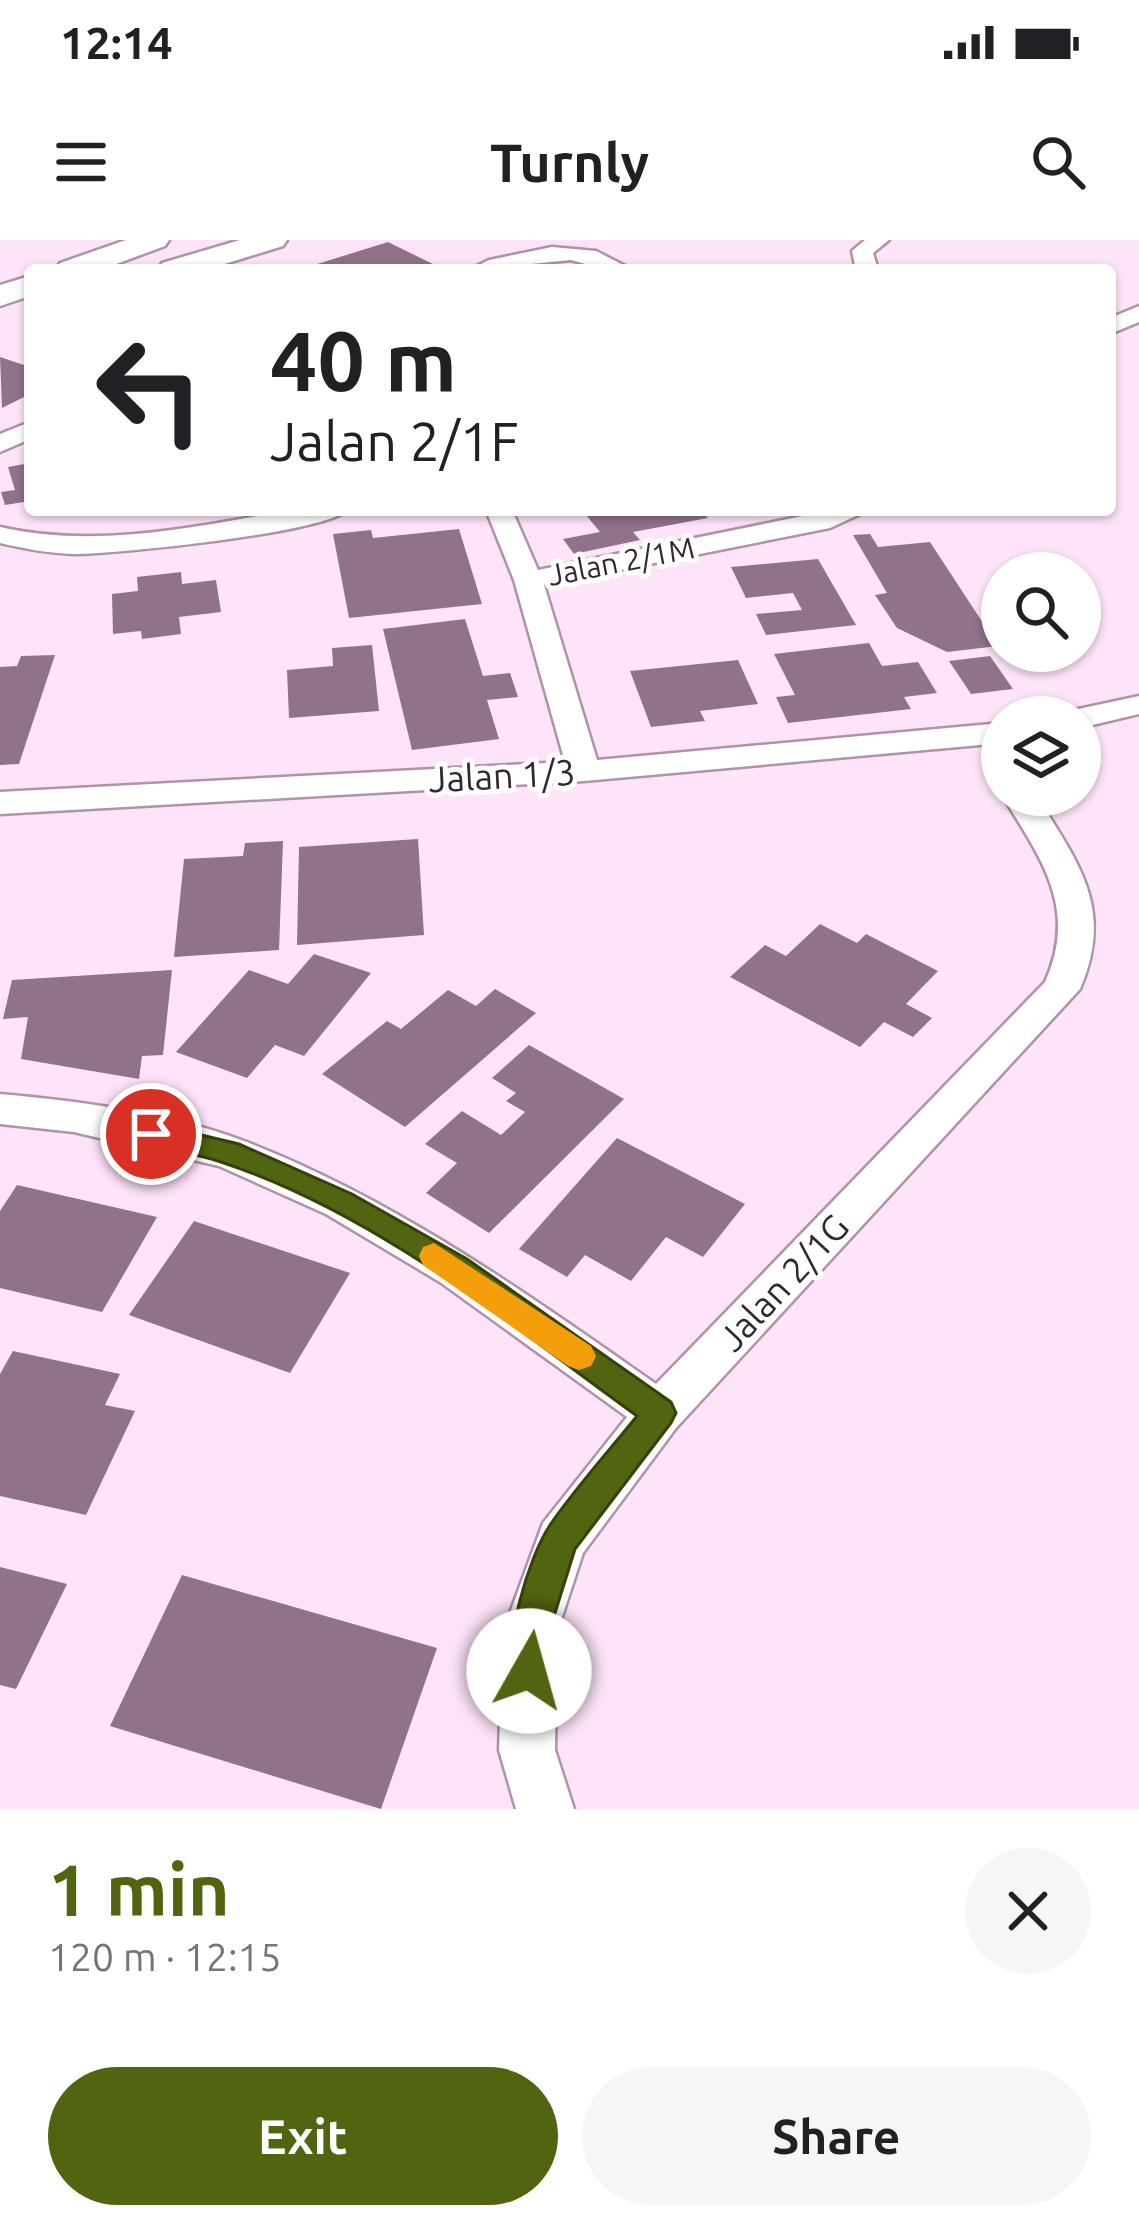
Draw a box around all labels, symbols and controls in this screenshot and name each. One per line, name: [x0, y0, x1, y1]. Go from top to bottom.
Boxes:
text: 12:14: [60, 17, 173, 68]
icon: menu: [48, 129, 114, 195]
icon: search: [1025, 129, 1091, 195]
text: Turnly: [490, 132, 649, 192]
icon: left: [72, 312, 228, 468]
text: 40 m: [270, 313, 457, 407]
text: Jalan 2/1F: [270, 411, 519, 471]
street label: Jalan 2/1M: [545, 530, 697, 592]
map controls: [981, 552, 1101, 816]
button: search: [981, 552, 1101, 672]
button: layers: [981, 696, 1101, 816]
street label: Jalan 1/3: [428, 751, 576, 799]
pin: [100, 1083, 202, 1185]
icon: arrive: [118, 1101, 184, 1167]
street label: Jalan 2/1G: [710, 1206, 856, 1358]
position arrow: [466, 1608, 592, 1734]
button: close: [965, 1848, 1091, 1974]
text: 1 min: [48, 1849, 230, 1930]
text: 120 m · 12:15: [48, 1935, 282, 1978]
button: Exit: [48, 2067, 558, 2205]
button: Share: [582, 2067, 1091, 2205]

